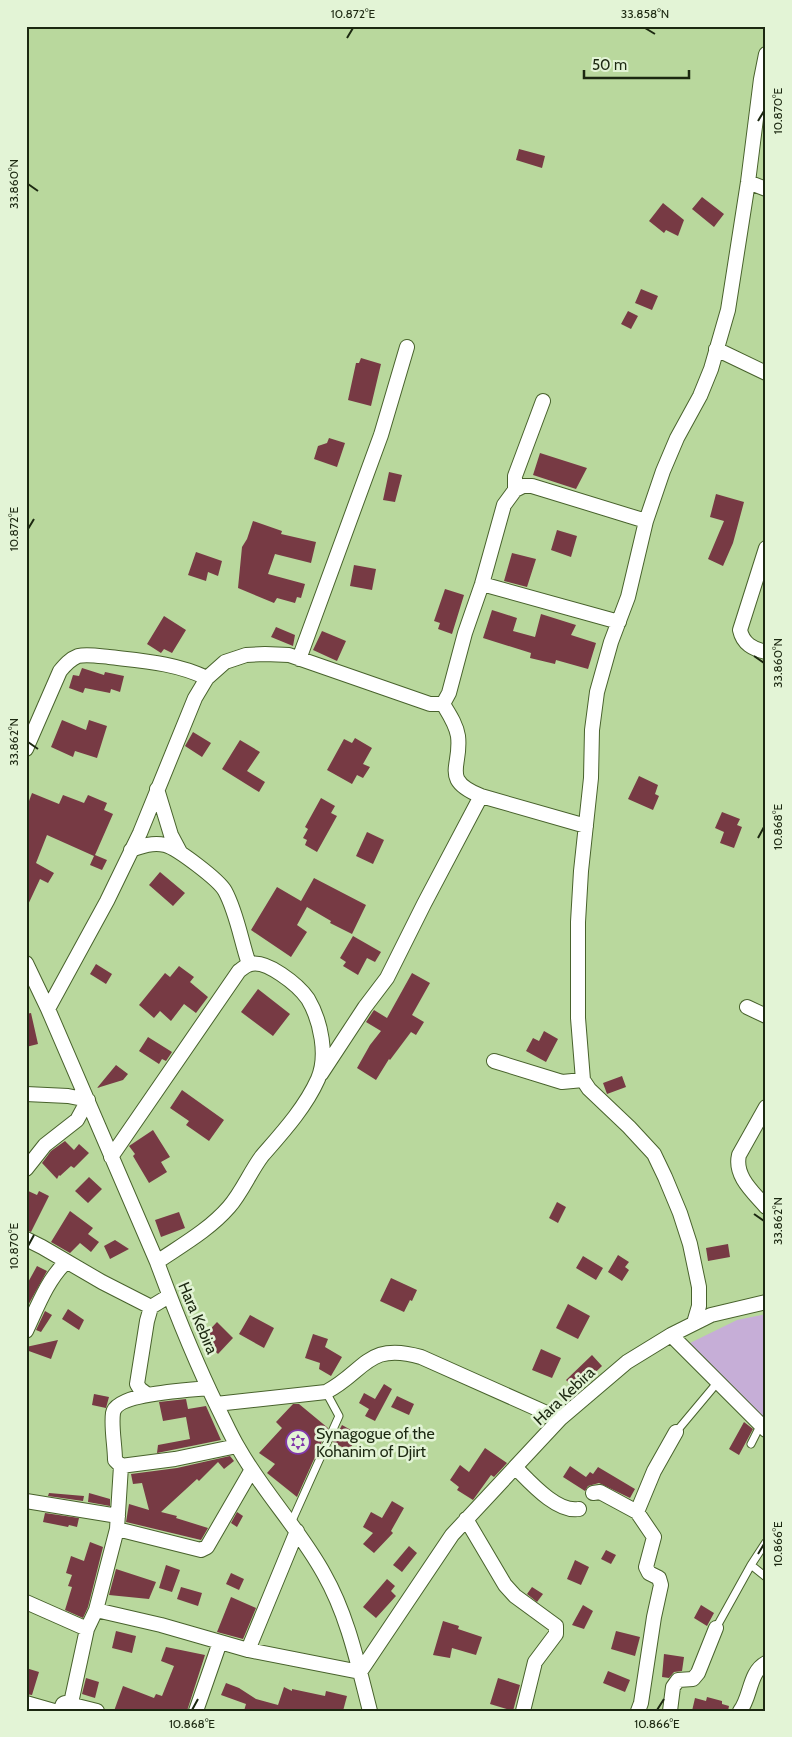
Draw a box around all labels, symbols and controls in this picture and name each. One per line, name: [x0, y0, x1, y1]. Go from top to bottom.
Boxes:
text: 10.872°E: [331, 6, 376, 21]
text: 33.858°N: [621, 6, 669, 21]
scale bar: [584, 48, 690, 80]
text: 50 m: [592, 56, 627, 74]
text: 10.870°E: [770, 88, 785, 134]
text: 33.860°N: [6, 159, 21, 209]
text: 10.872°E: [6, 507, 21, 551]
text: 33.860°N: [770, 638, 785, 688]
text: 33.862°N: [6, 718, 21, 766]
text: 10.868°E: [770, 804, 785, 850]
text: 33.862°N: [770, 1197, 785, 1245]
text: 10.870°E: [6, 1223, 21, 1269]
street label: Hara Kebira: [174, 1279, 222, 1357]
street label: Hara Kebira: [529, 1363, 599, 1429]
place label: Synagogue of the Kohanim of Djirt: [316, 1424, 435, 1461]
synagogue icon: Synagogue of the Kohanim of Djirt: [285, 1429, 311, 1455]
text: 10.866°E: [770, 1521, 785, 1567]
text: 10.868°E: [169, 1716, 215, 1731]
text: 10.866°E: [634, 1716, 680, 1731]

